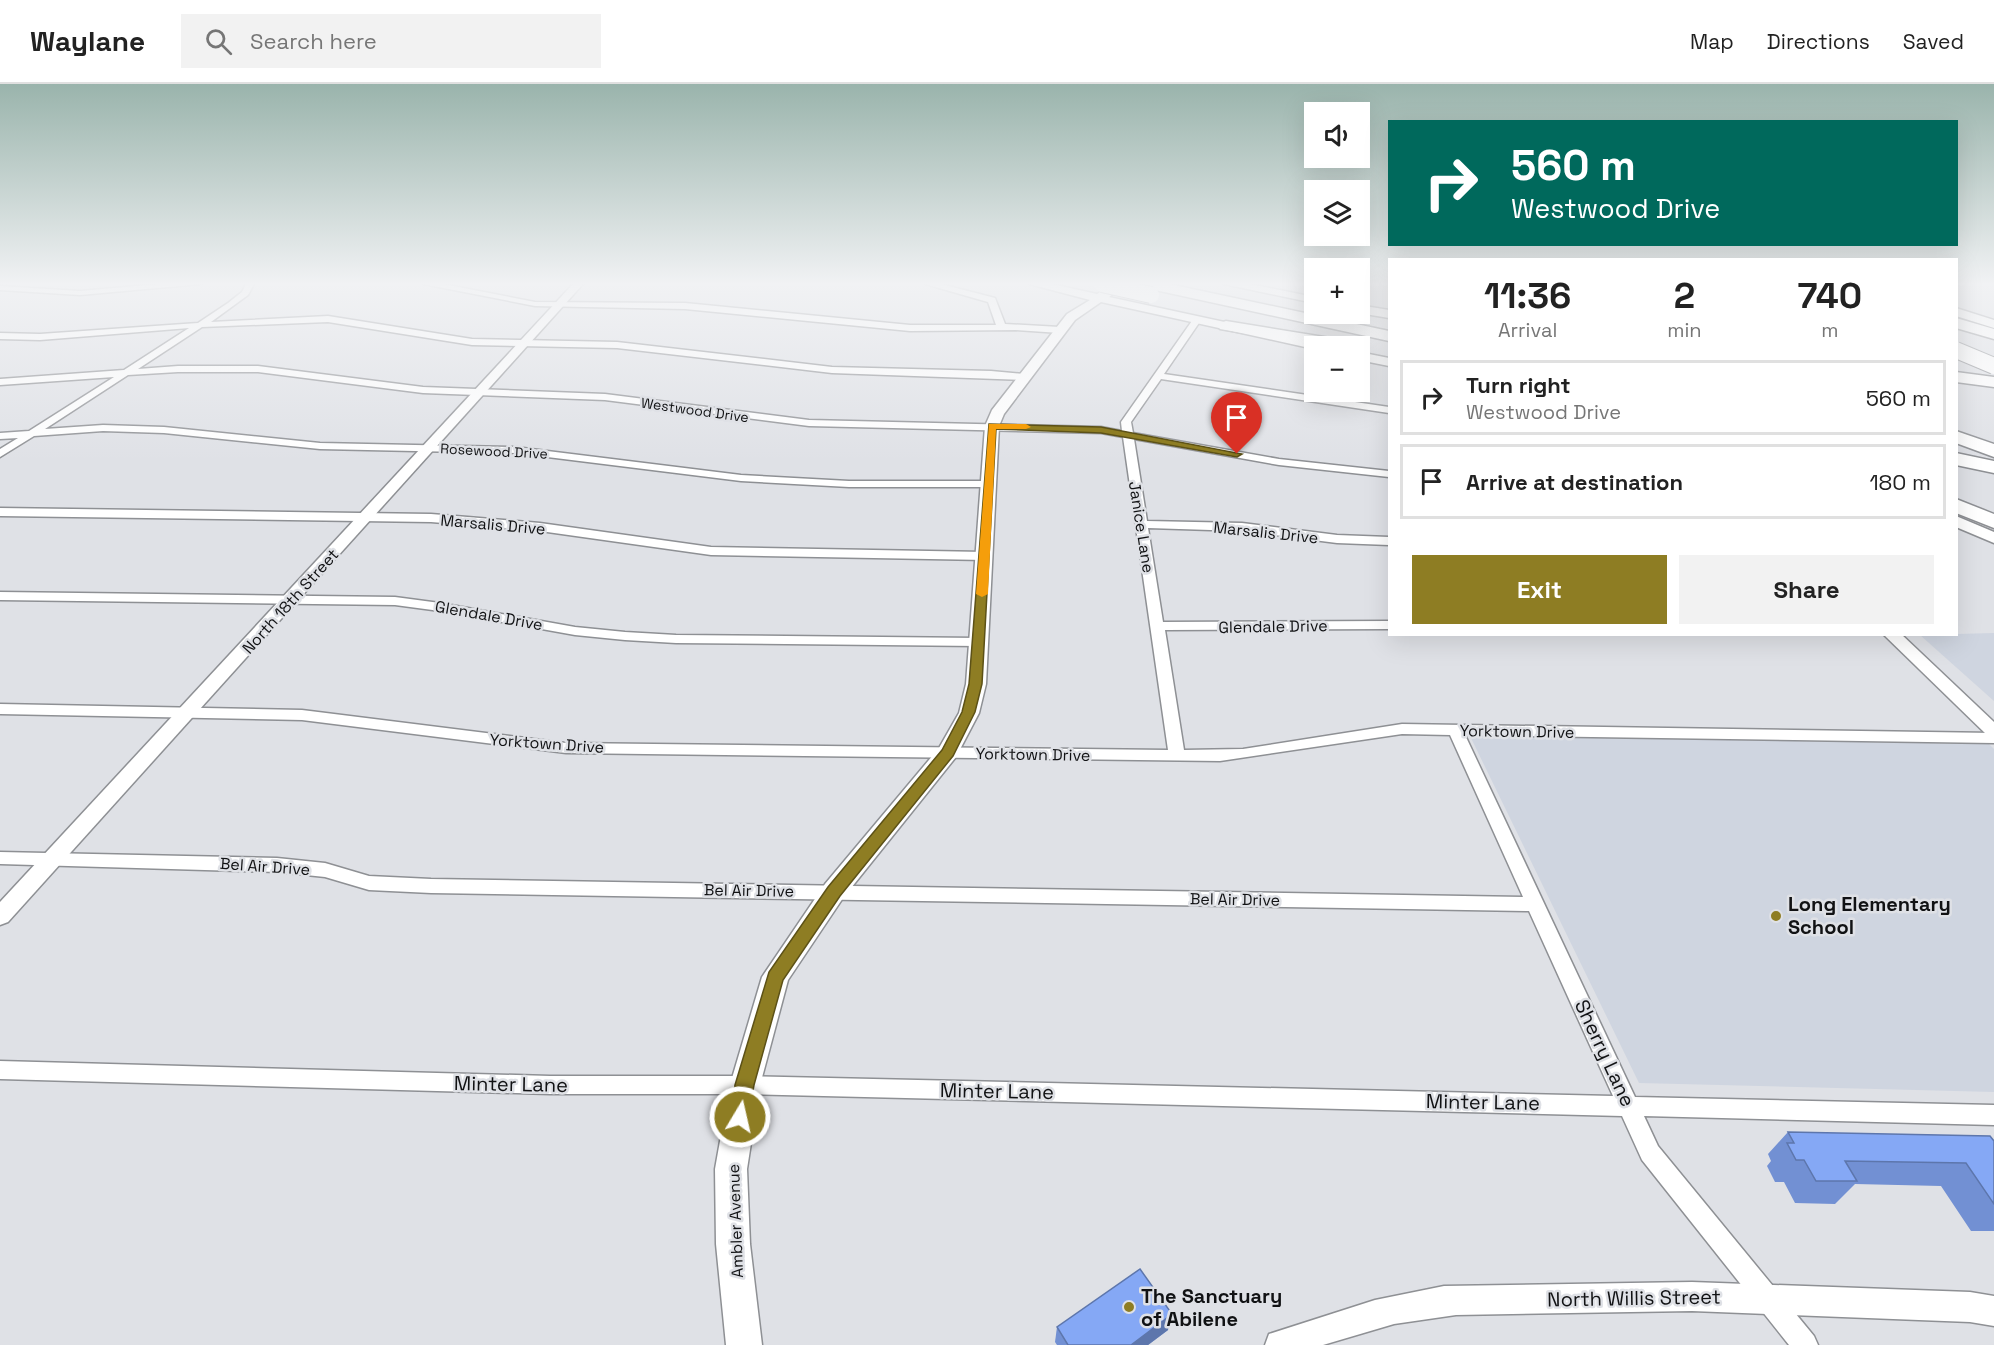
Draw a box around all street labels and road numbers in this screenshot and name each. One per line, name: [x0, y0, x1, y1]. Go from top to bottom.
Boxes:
street label: Westwood Drive: [640, 394, 750, 426]
street label: Rosewood Drive: [440, 439, 548, 463]
street label: Janice Lane: [1124, 480, 1159, 574]
street label: Marsalis Drive: [440, 509, 546, 540]
street label: Marsalis Drive: [1213, 517, 1319, 548]
street label: North 18th Street: [238, 544, 343, 658]
street label: Glendale Drive: [433, 596, 544, 635]
street label: Glendale Drive: [1218, 615, 1328, 638]
street label: Yorktown Drive: [1459, 720, 1575, 743]
street label: Yorktown Drive: [489, 729, 605, 758]
street label: Yorktown Drive: [975, 743, 1091, 766]
street label: Bel Air Drive: [219, 853, 311, 880]
street label: Bel Air Drive: [704, 879, 794, 902]
street label: Bel Air Drive: [1190, 888, 1280, 911]
street label: Sherry Lane: [1569, 995, 1641, 1111]
street label: Minter Lane: [454, 1070, 568, 1098]
street label: Minter Lane: [940, 1077, 1054, 1105]
street label: Minter Lane: [1426, 1088, 1540, 1116]
street label: Ambler Avenue: [723, 1164, 748, 1278]
street label: North Willis Street: [1547, 1283, 1721, 1313]

